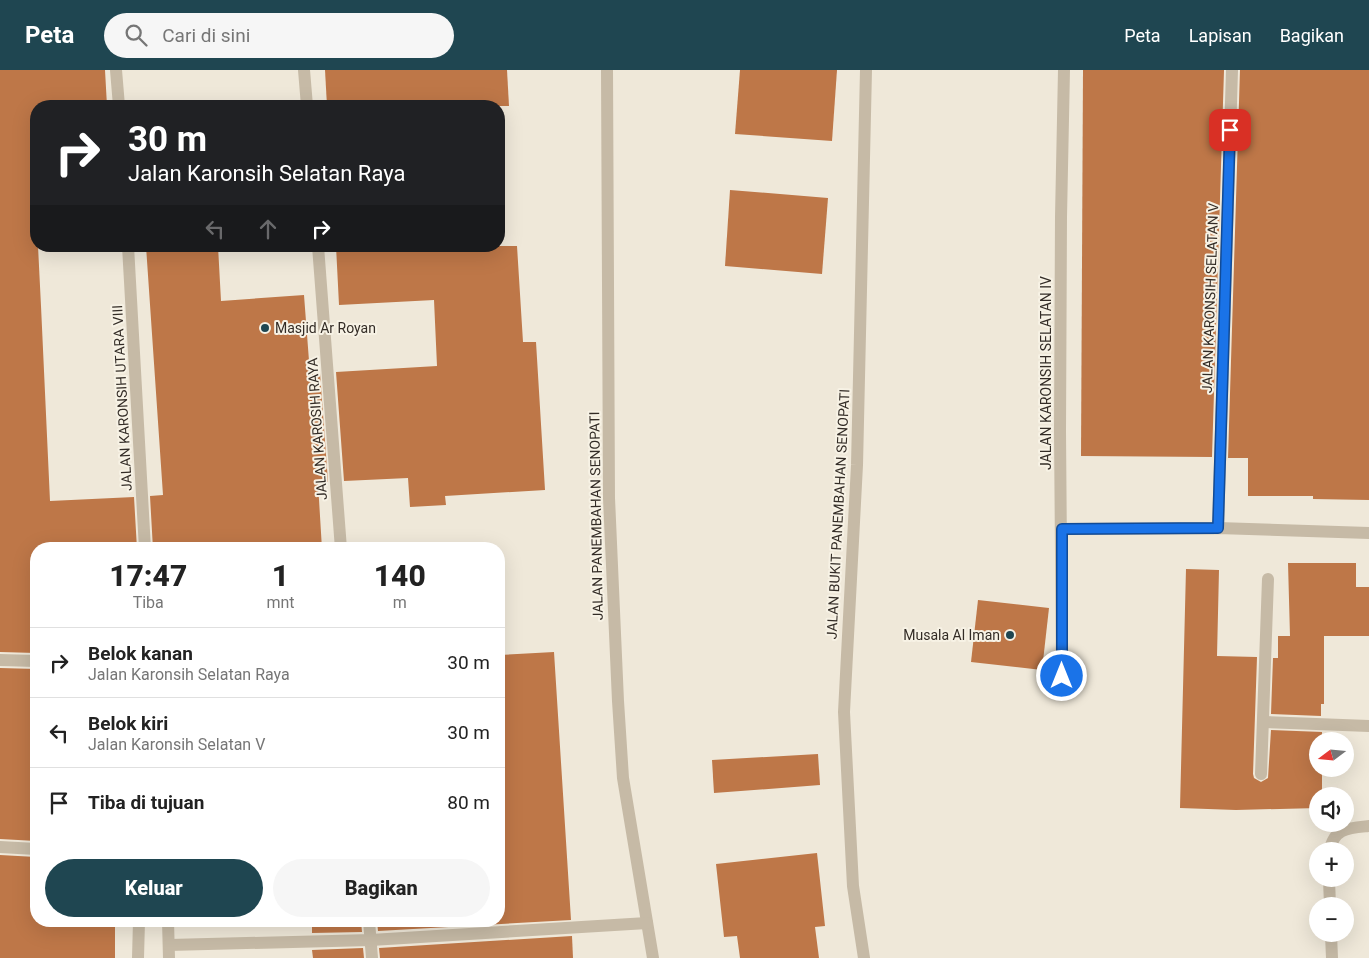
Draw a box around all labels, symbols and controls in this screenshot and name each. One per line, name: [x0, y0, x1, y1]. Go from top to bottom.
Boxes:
search box: [104, 13, 454, 58]
text: Peta: [25, 21, 74, 49]
icon: search: [122, 21, 150, 49]
text: Cari di sini: [162, 24, 250, 47]
text: Peta: [1124, 25, 1161, 46]
text: Lapisan: [1189, 25, 1252, 46]
text: Bagikan: [1280, 25, 1344, 46]
pin: [1209, 109, 1251, 151]
icon: arrive: [1216, 116, 1244, 144]
text: 30 m: [128, 119, 207, 160]
icon: right: [45, 120, 110, 185]
text: Jalan Karonsih Selatan Raya: [128, 161, 405, 186]
street label: JALAN KARONSIH SELATAN V: [1199, 203, 1221, 393]
icon: left: [201, 215, 229, 243]
icon: ahead: [254, 215, 282, 243]
icon: right: [307, 215, 335, 243]
street label: JALAN KARONSIH SELATAN IV: [1038, 276, 1054, 470]
street label: JALAN KARONSIH UTARA VIII: [109, 305, 135, 491]
place label: Masjid Ar Royan: [275, 320, 376, 336]
marker: Masjid Ar Royan: [259, 322, 271, 334]
street label: JALAN KAROSIH RAYA: [304, 357, 330, 501]
street label: JALAN BUKIT PANEMBAHAN SENOPATI: [823, 388, 853, 640]
street label: JALAN PANEMBAHAN SENOPATI: [586, 411, 606, 621]
text: 17:47: [109, 558, 187, 593]
text: 1: [272, 558, 289, 593]
text: 140: [374, 558, 426, 593]
text: Tiba: [133, 593, 164, 612]
text: mnt: [266, 593, 295, 612]
text: m: [393, 593, 407, 612]
place label: Musala Al Iman: [903, 627, 1000, 643]
marker: Musala Al Iman: [1004, 629, 1016, 641]
text: Belok kanan: [88, 642, 193, 665]
icon: right: [45, 649, 73, 677]
position arrow: [1035, 649, 1087, 701]
text: 30 m: [447, 651, 490, 674]
text: Jalan Karonsih Selatan Raya: [88, 665, 290, 684]
text: Belok kiri: [88, 712, 168, 735]
icon: left: [45, 719, 73, 747]
text: 30 m: [447, 721, 490, 744]
north arrow: [1309, 732, 1354, 778]
map controls: [1309, 732, 1354, 942]
text: Jalan Karonsih Selatan V: [88, 735, 265, 754]
button: sound: [1309, 787, 1354, 832]
icon: arrive: [45, 789, 73, 817]
text: Tiba di tujuan: [88, 791, 204, 814]
text: 80 m: [447, 791, 490, 814]
button: +: [1309, 842, 1354, 887]
button: Keluar: [45, 859, 263, 917]
button: Bagikan: [273, 859, 490, 917]
button: −: [1309, 897, 1354, 942]

